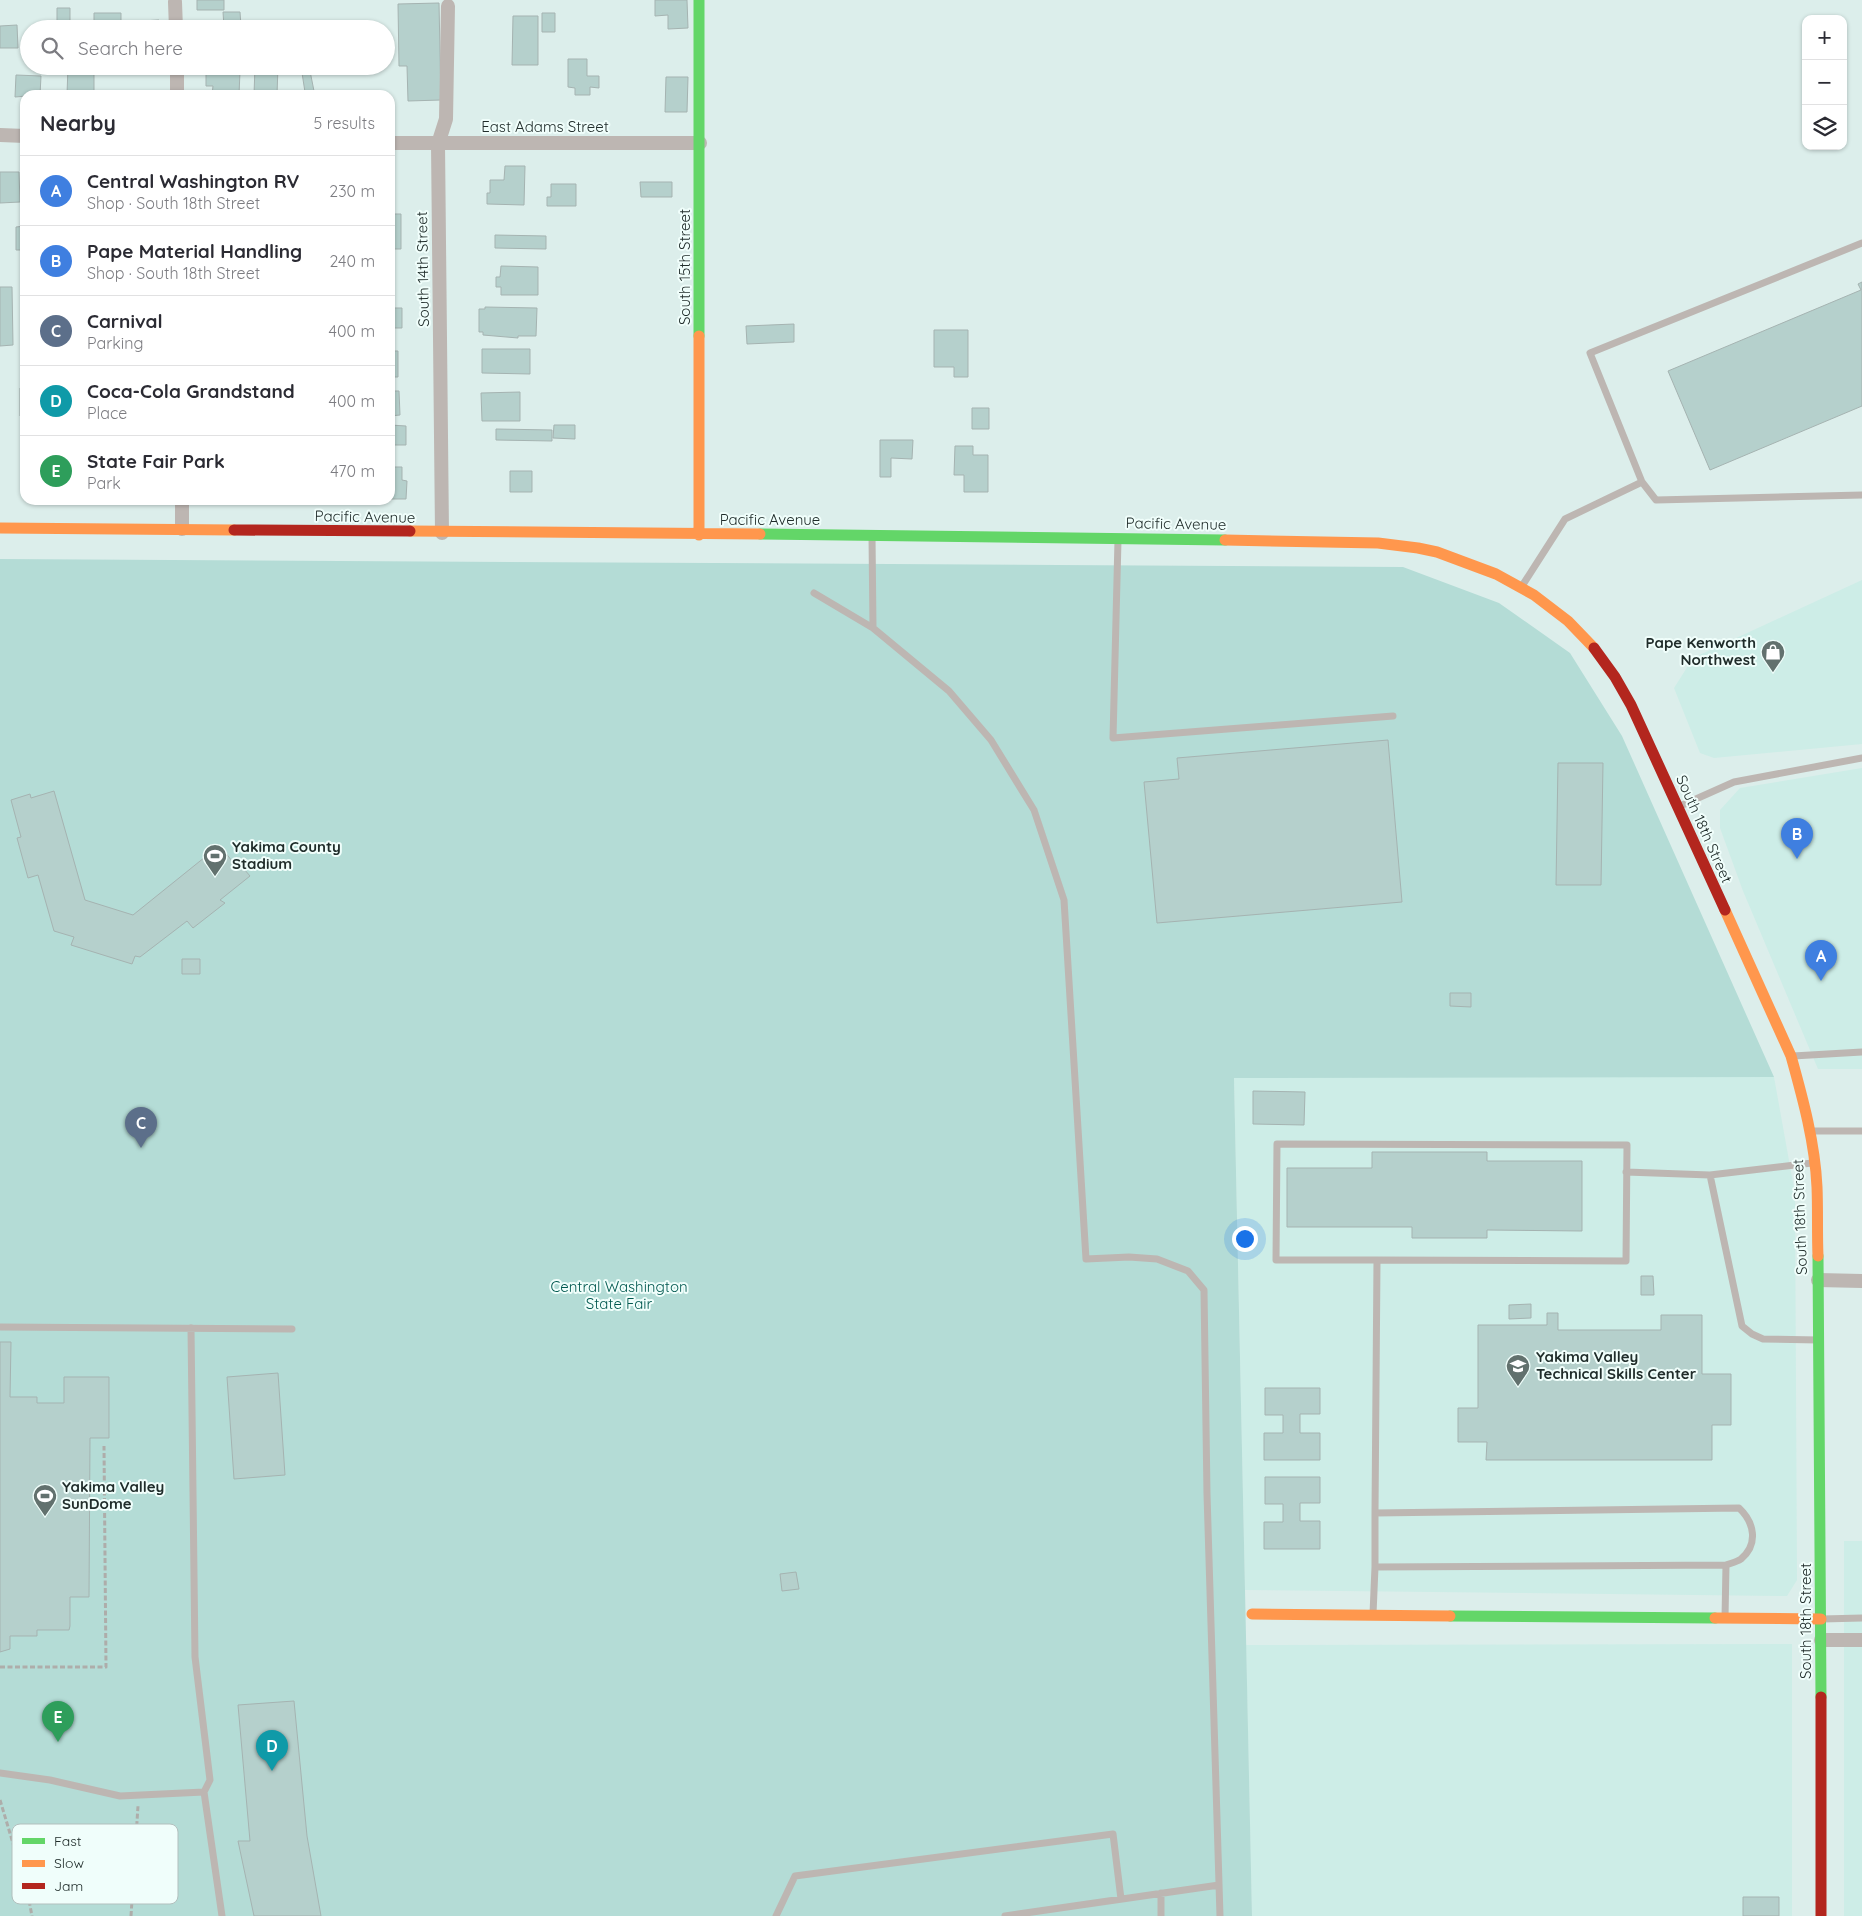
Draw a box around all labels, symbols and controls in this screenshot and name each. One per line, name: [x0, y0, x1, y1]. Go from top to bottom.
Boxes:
map controls: [1802, 15, 1847, 150]
button: +: [1802, 15, 1847, 60]
search box: [20, 20, 395, 75]
icon: search: [38, 34, 66, 62]
text: Search here: [78, 36, 183, 60]
button: −: [1802, 60, 1847, 105]
button: layers: [1802, 105, 1847, 150]
text: Nearby: [40, 110, 116, 136]
text: 5 results: [314, 113, 375, 133]
street label: East Adams Street: [481, 117, 609, 136]
text: Central Washington RV: [87, 169, 299, 193]
text: A: [51, 181, 61, 201]
text: 230 m: [329, 181, 375, 201]
text: Shop · South 18th Street: [87, 193, 260, 213]
street label: South 15th Street: [675, 209, 694, 325]
street label: South 14th Street: [412, 211, 433, 327]
text: Pape Material Handling: [87, 239, 302, 263]
text: B: [51, 251, 61, 271]
text: 240 m: [329, 251, 375, 271]
text: Shop · South 18th Street: [87, 263, 260, 283]
text: Carnival: [87, 309, 163, 333]
text: C: [51, 321, 61, 341]
text: 400 m: [329, 321, 375, 341]
text: Parking: [87, 333, 144, 353]
text: Coca-Cola Grandstand: [87, 379, 295, 403]
text: D: [50, 391, 62, 411]
text: 400 m: [329, 391, 375, 411]
text: Place: [87, 403, 127, 423]
text: State Fair Park: [87, 449, 225, 473]
text: E: [51, 461, 61, 481]
text: 470 m: [330, 461, 375, 481]
text: Park: [87, 473, 121, 493]
street label: Pacific Avenue: [314, 506, 416, 527]
street label: Pacific Avenue: [720, 510, 820, 529]
street label: Pacific Avenue: [1125, 513, 1227, 534]
place label: Pape Kenworth Northwest: [1646, 633, 1756, 669]
shop icon: Pape Kenworth Northwest: [1760, 639, 1786, 673]
street label: South 18th Street: [1672, 772, 1737, 886]
pin: B: [1781, 818, 1813, 859]
place label: Yakima County Stadium: [232, 837, 341, 873]
sports icon: Yakima County Stadium: [202, 843, 228, 877]
pin: A: [1805, 940, 1837, 981]
pin: C: [125, 1107, 157, 1148]
street label: South 18th Street: [1788, 1159, 1811, 1275]
your location: [1232, 1226, 1258, 1252]
park label: Central Washington State Fair: [550, 1277, 688, 1313]
place label: Yakima Valley Technical Skills Center: [1536, 1347, 1697, 1383]
school or university icon: Yakima Valley Technical Skills Center: [1505, 1353, 1531, 1387]
place label: Yakima Valley SunDome: [62, 1477, 164, 1513]
sports icon: Yakima Valley SunDome: [32, 1483, 58, 1517]
street label: South 18th Street: [1796, 1563, 1815, 1679]
pin: E: [42, 1701, 74, 1742]
pin: D: [256, 1730, 288, 1771]
legend: [12, 1824, 178, 1904]
text: Fast: [54, 1832, 82, 1850]
text: Slow: [54, 1854, 84, 1872]
text: Jam: [54, 1877, 83, 1895]

